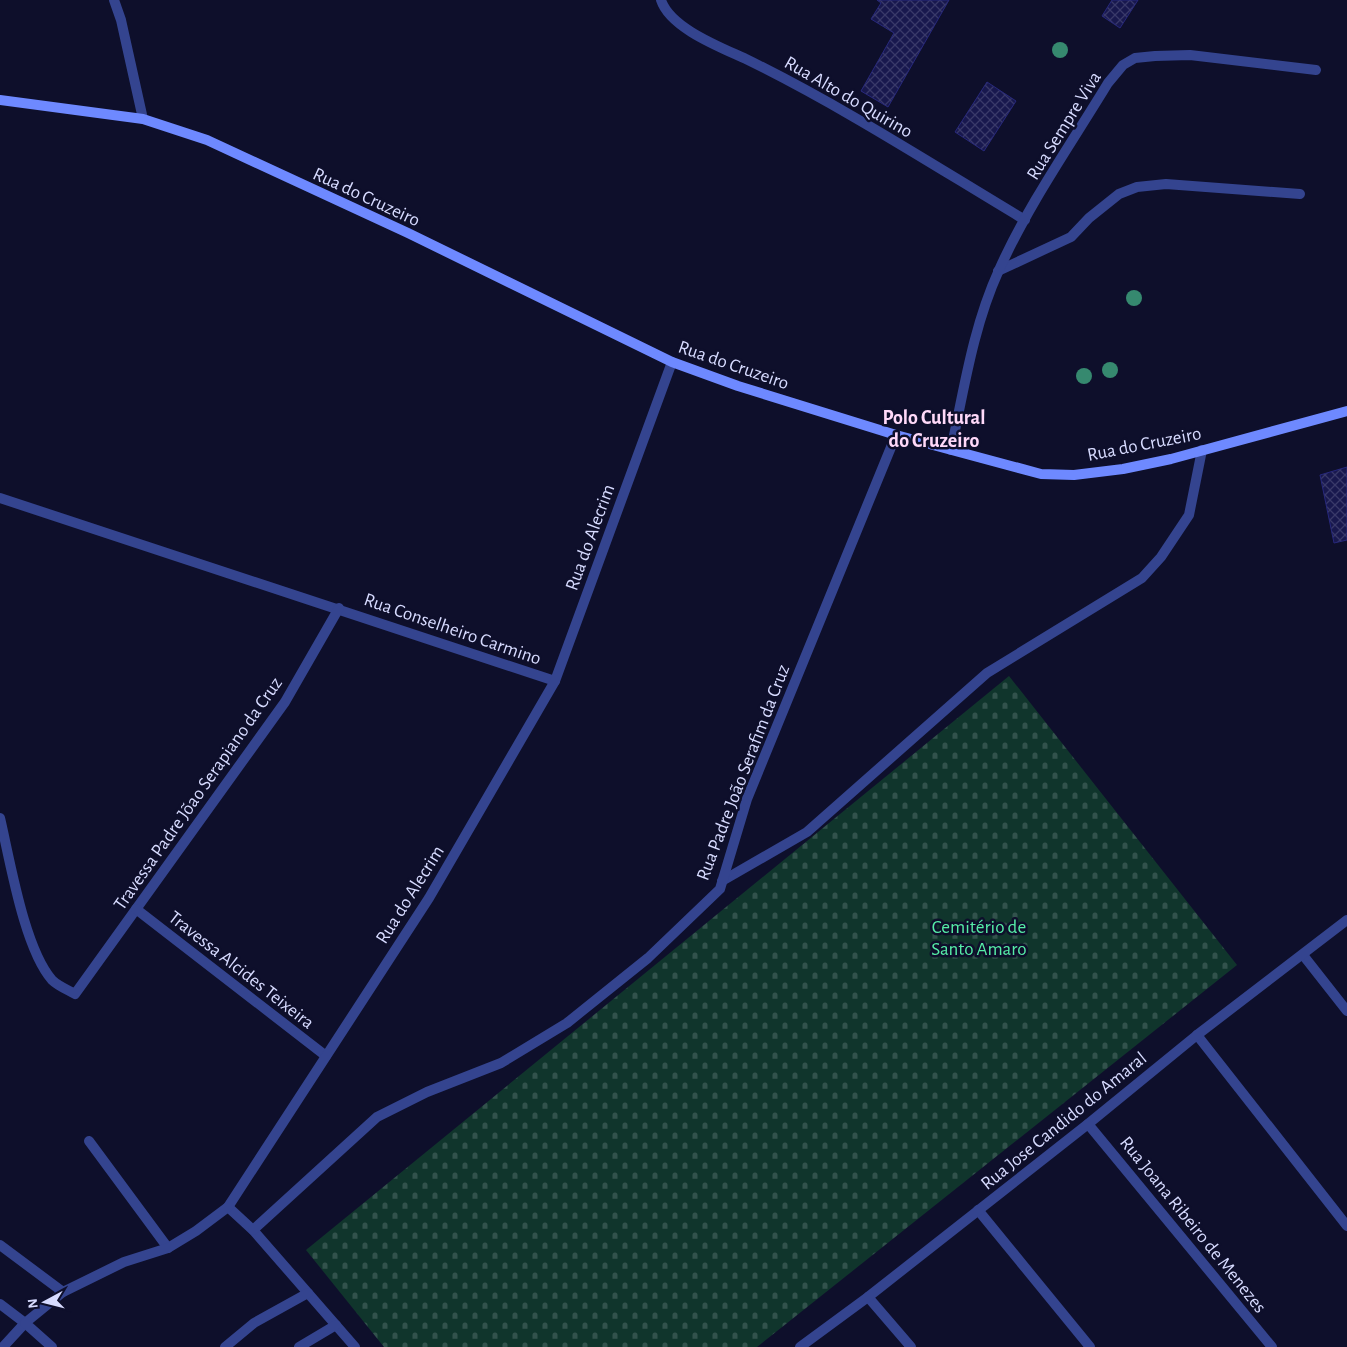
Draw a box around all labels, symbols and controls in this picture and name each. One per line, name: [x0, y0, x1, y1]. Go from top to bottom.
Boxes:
street label: Rua Alto do Quirino: [781, 53, 915, 142]
street label: Rua Sempre Viva: [1023, 68, 1105, 183]
street label: Rua do Cruzeiro: [310, 164, 423, 230]
street label: Rua do Cruzeiro: [676, 338, 791, 393]
district label: Polo Cultural do Cruzeiro: [883, 408, 986, 451]
street label: Rua do Cruzeiro: [1086, 424, 1203, 465]
street label: Rua do Alecrim: [562, 482, 618, 593]
street label: Rua Conselheiro Carmino: [361, 590, 544, 669]
street label: Rua Padre João Serafim da Cruz: [693, 662, 793, 883]
street label: Travessa Padre Jõao Serapiano da Cruz: [110, 674, 286, 914]
street label: Rua do Alecrim: [373, 842, 448, 947]
street label: Travessa Alcides Teixeira: [165, 908, 318, 1033]
park label: Cemitério de Santo Amaro: [931, 918, 1027, 959]
street label: Rua Jose Candido do Amaral: [978, 1049, 1150, 1194]
street label: Rua Joana Ribeiro de Menezes: [1116, 1133, 1270, 1317]
north arrow: [20, 1277, 70, 1327]
text: N: [26, 1298, 41, 1309]

